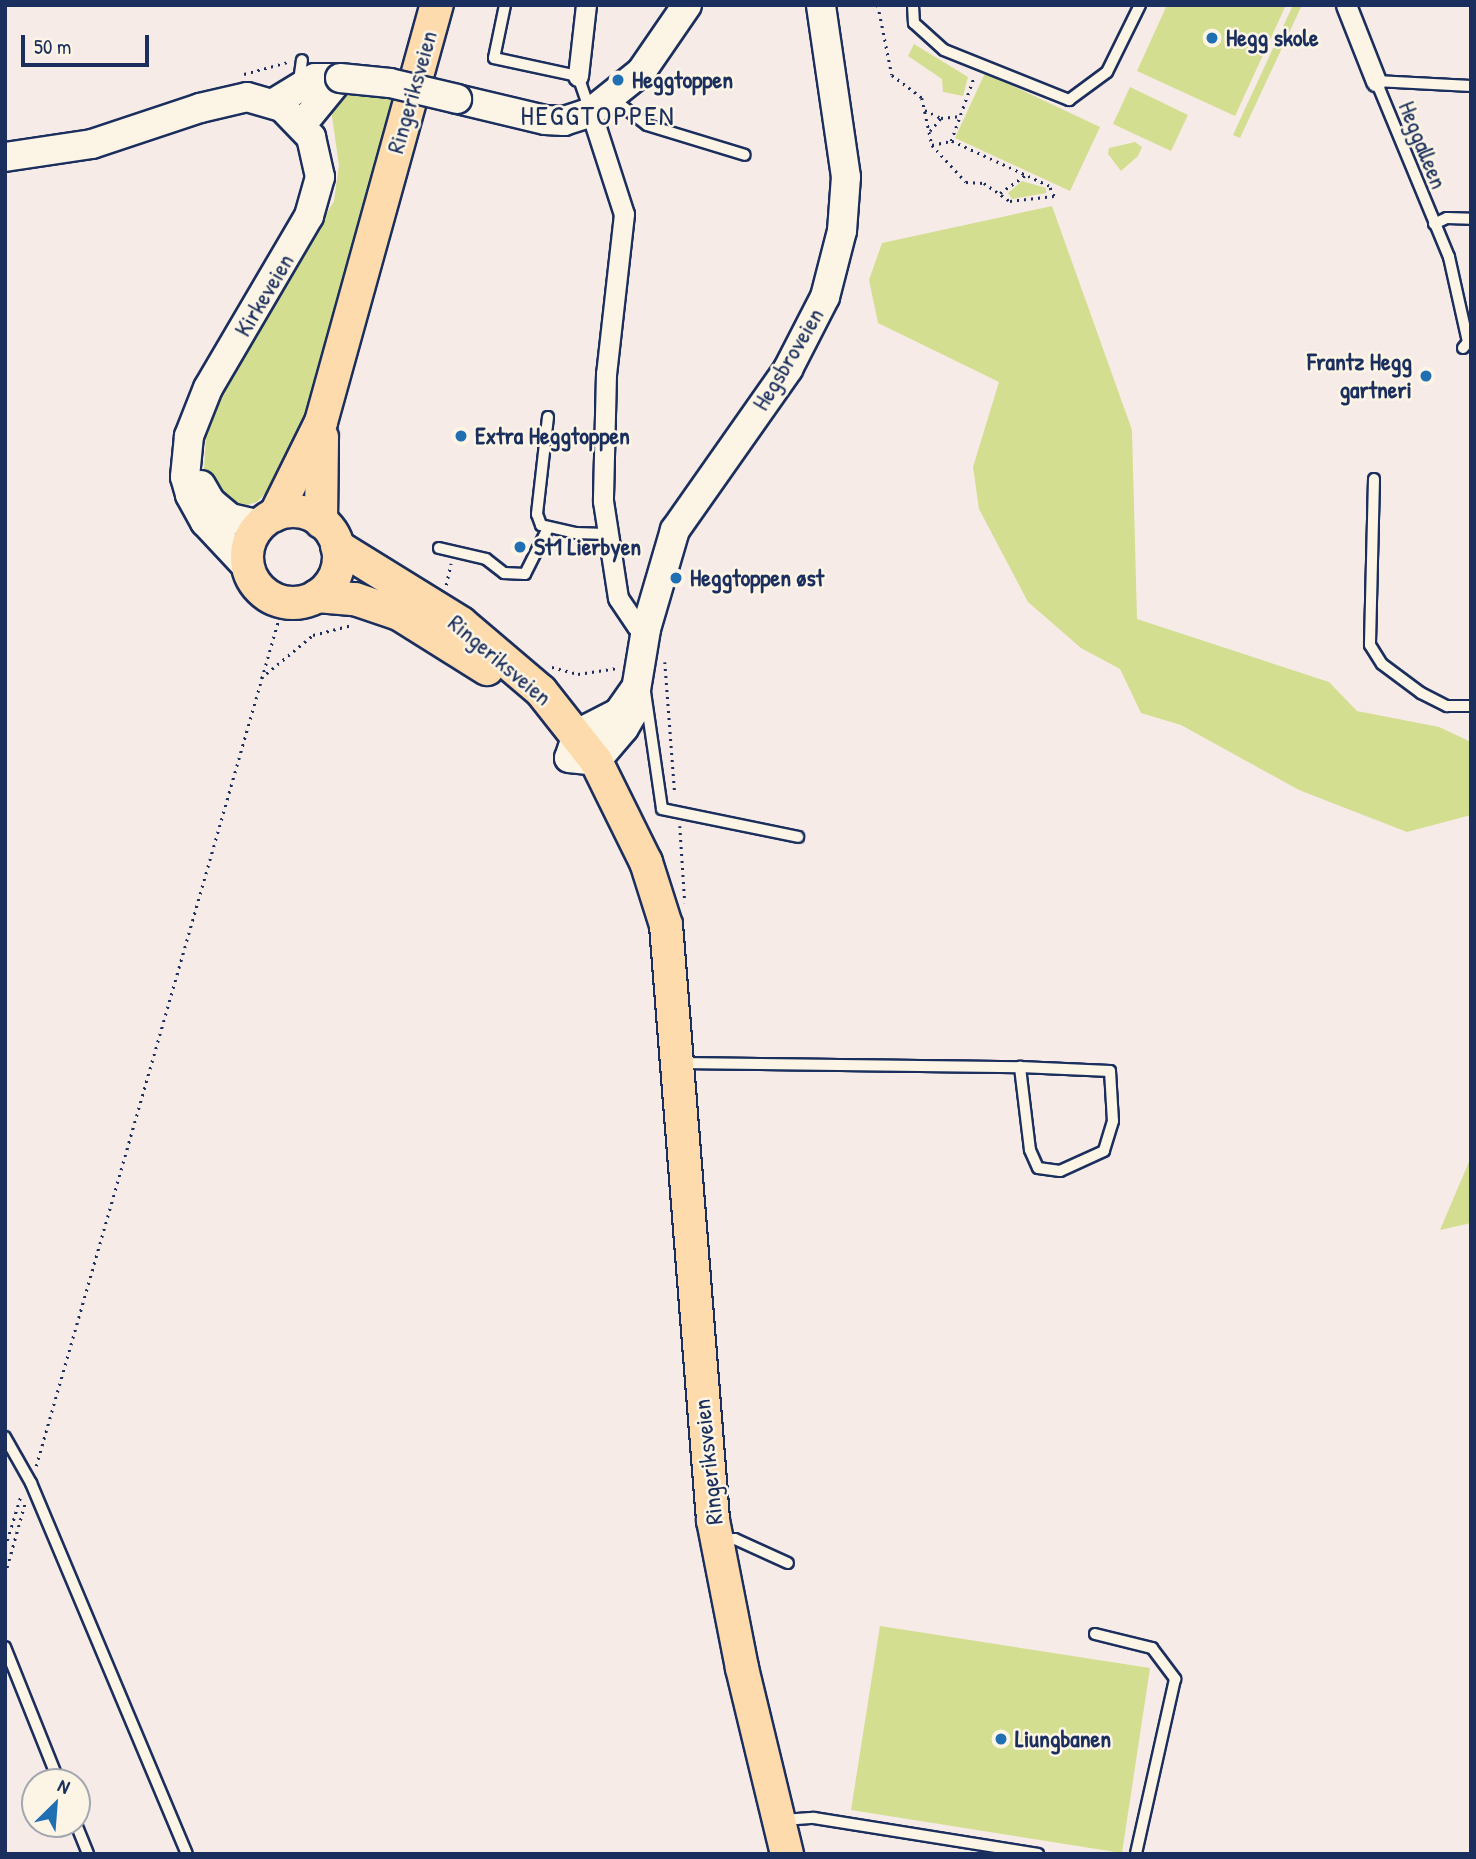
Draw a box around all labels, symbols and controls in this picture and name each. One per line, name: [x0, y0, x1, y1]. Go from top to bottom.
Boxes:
scale bar: [24, 21, 152, 65]
place label: Hegg skole: [1226, 24, 1318, 52]
street label: Ringeriksveien: [381, 27, 443, 157]
marker: Hegg skole: [1204, 30, 1220, 46]
text: 50 m: [34, 32, 71, 61]
place label: Heggtoppen: [632, 66, 733, 94]
marker: Heggtoppen: [610, 72, 626, 88]
street label: Heggalleen: [1392, 97, 1454, 193]
district label: HEGGTOPPEN: [522, 98, 674, 132]
street label: Kirkeveien: [228, 248, 300, 342]
street label: Hegsbroveien: [746, 303, 830, 415]
place label: Frantz Hegg gartneri: [1307, 348, 1412, 404]
marker: Frantz Hegg gartneri: [1418, 368, 1434, 384]
place label: Extra Heggtoppen: [475, 422, 630, 450]
marker: Extra Heggtoppen: [453, 428, 469, 444]
place label: St1 Lierbyen: [534, 533, 641, 561]
marker: St1 Lierbyen: [512, 539, 528, 555]
place label: Heggtoppen øst: [690, 564, 824, 592]
marker: Heggtoppen øst: [668, 570, 684, 586]
street label: Ringeriksveien: [442, 608, 558, 712]
street label: Ringeriksveien: [687, 1398, 729, 1526]
place label: Liungbanen: [1015, 1725, 1111, 1753]
marker: Liungbanen: [993, 1731, 1009, 1747]
north arrow: [21, 1768, 91, 1838]
text: N: [54, 1772, 74, 1800]

